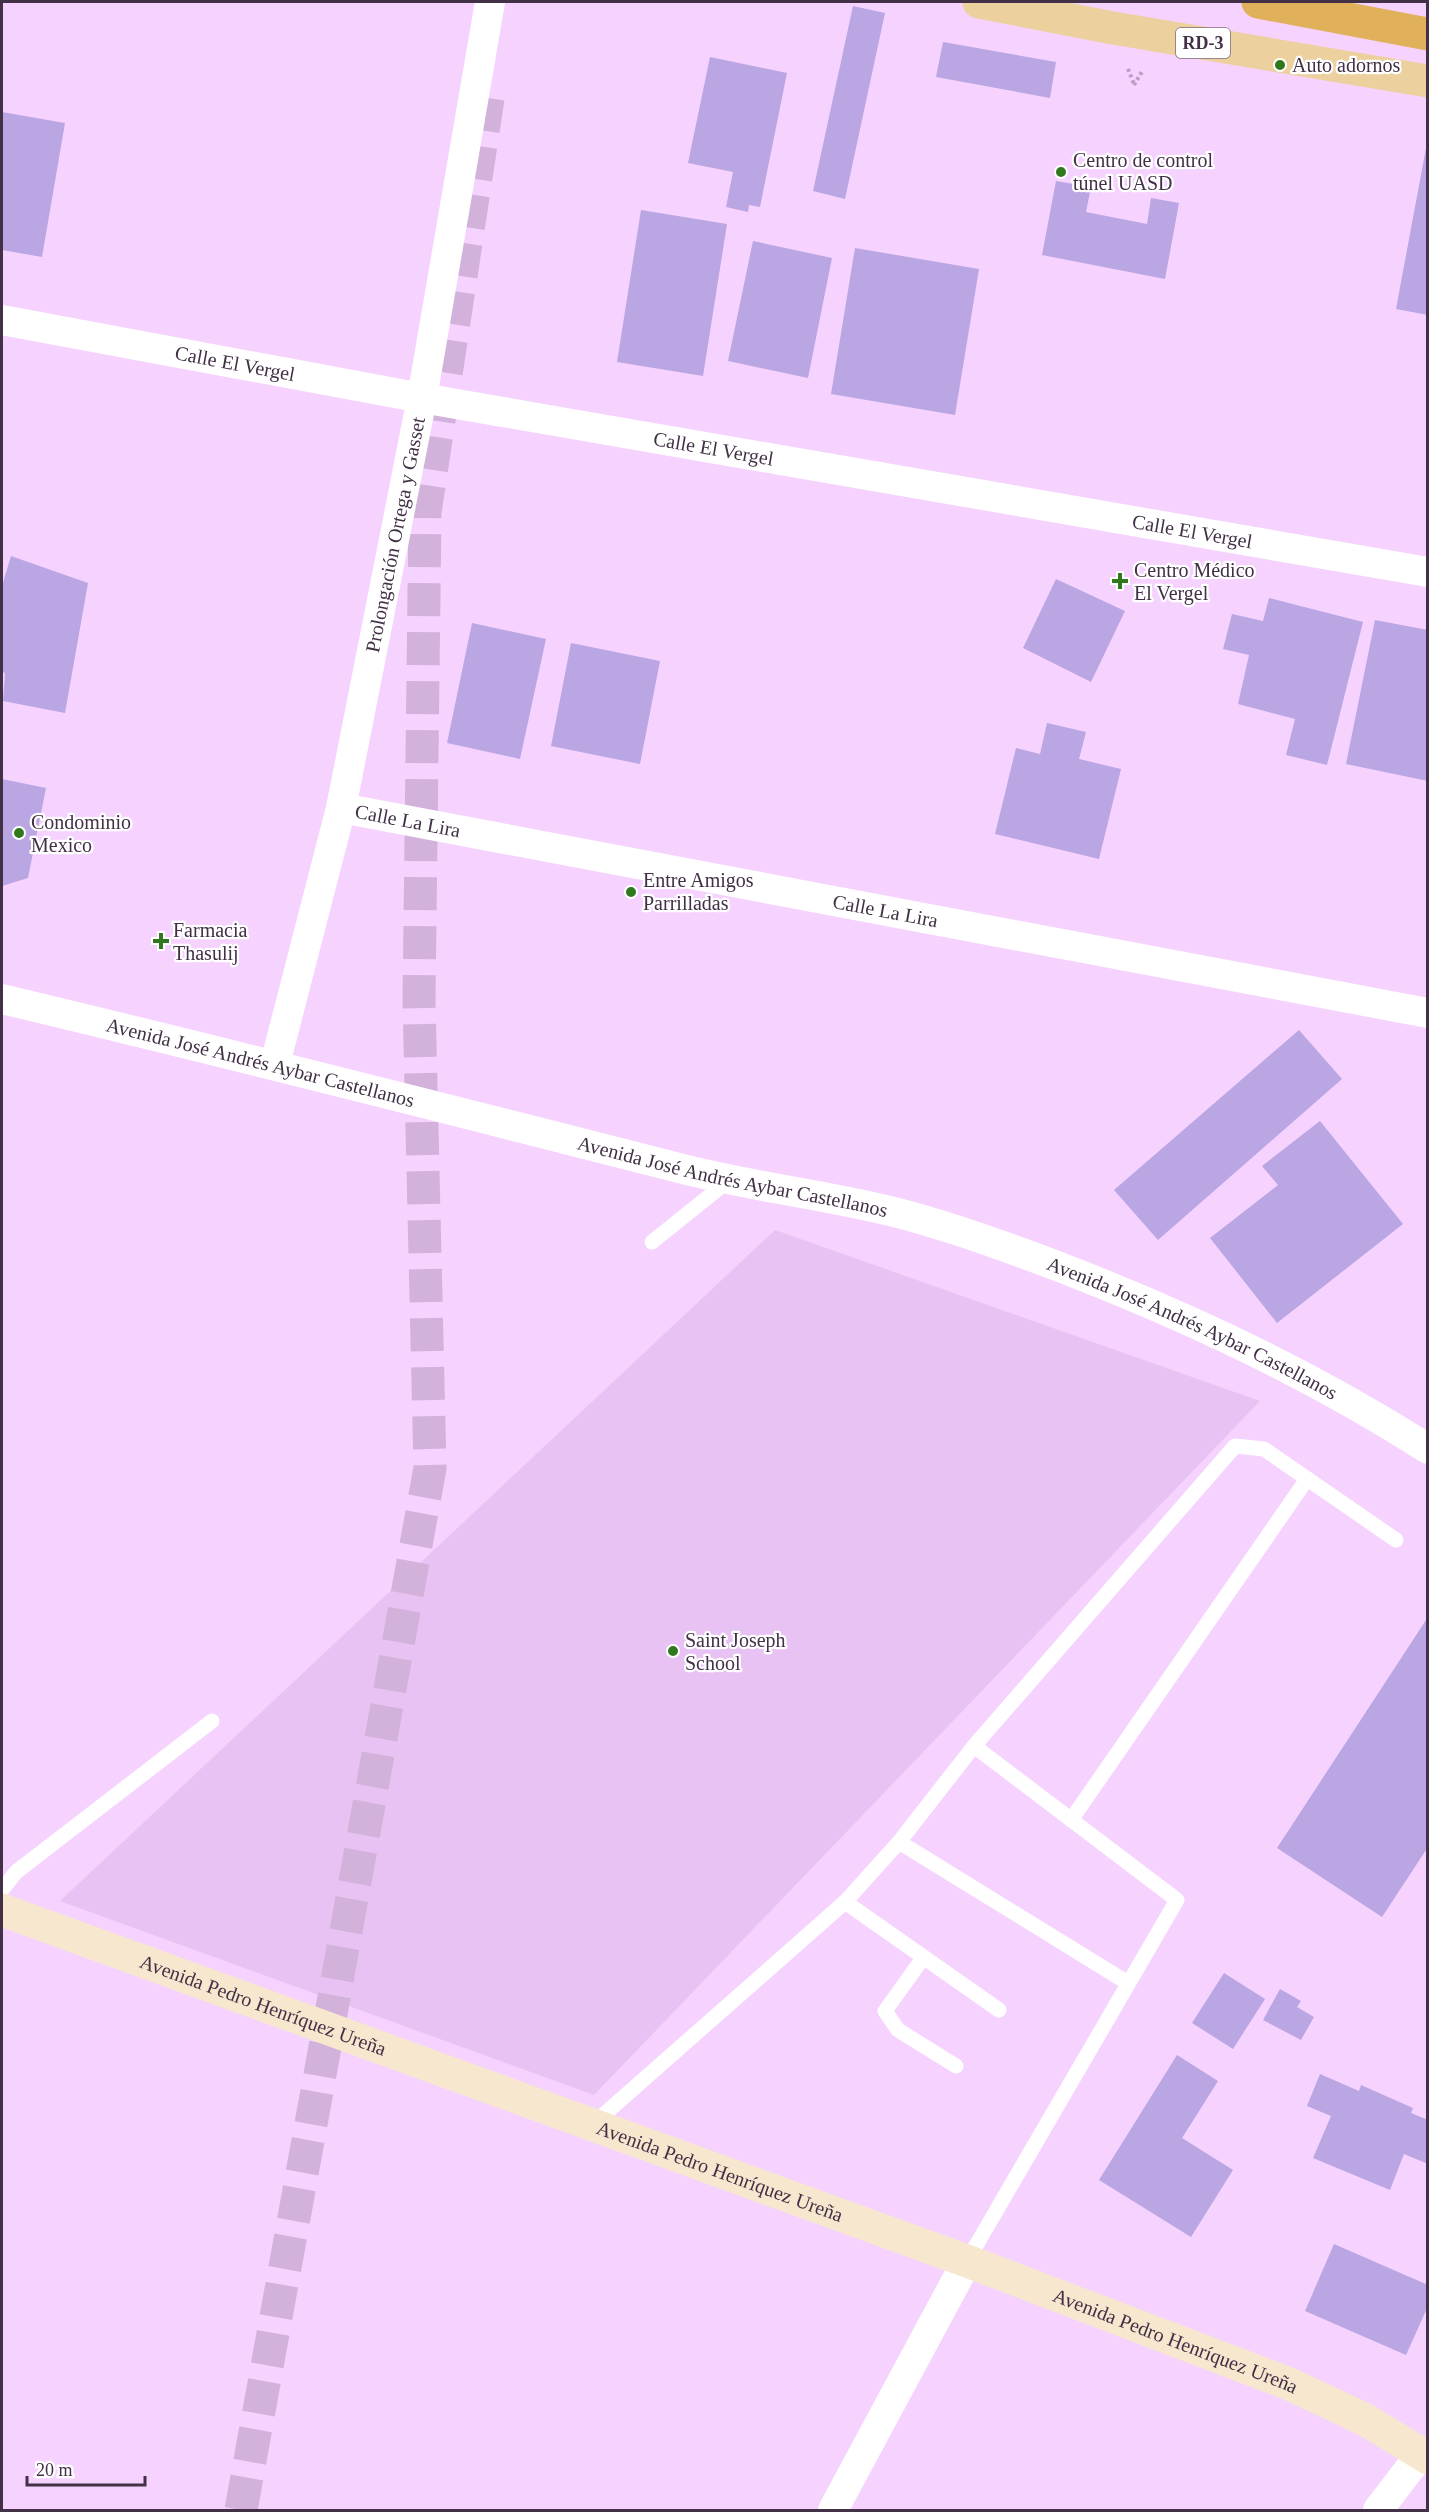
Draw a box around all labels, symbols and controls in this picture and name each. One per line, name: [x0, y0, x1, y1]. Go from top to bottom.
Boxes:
road number: RD-3: [1176, 28, 1230, 58]
place label: Auto adornos: [1292, 54, 1401, 76]
marker: Auto adornos: [1273, 58, 1287, 72]
place label: Centro de control túnel UASD: [1073, 149, 1213, 194]
marker: Centro de control túnel UASD: [1054, 165, 1068, 179]
street label: Calle El Vergel: [173, 341, 297, 385]
street label: Prolongación Ortega y Gasset: [361, 415, 429, 654]
street label: Calle El Vergel: [652, 427, 776, 470]
street label: Calle El Vergel: [1131, 510, 1255, 553]
place label: Centro Médico El Vergel: [1134, 559, 1255, 605]
marker: Centro Médico El Vergel: [1111, 572, 1129, 590]
street label: Calle La Lira: [353, 800, 462, 841]
place label: Condominio Mexico: [31, 811, 131, 856]
marker: Condominio Mexico: [12, 826, 26, 840]
place label: Entre Amigos Parrilladas: [643, 869, 754, 914]
marker: Entre Amigos Parrilladas: [624, 885, 638, 899]
street label: Calle La Lira: [831, 890, 940, 931]
place label: Farmacia Thasulij: [173, 919, 248, 965]
marker: Farmacia Thasulij: [154, 934, 168, 948]
street label: Avenida José Andrés Aybar Castellanos: [104, 1013, 417, 1111]
street label: Avenida José Andrés Aybar Castellanos: [575, 1132, 890, 1221]
street label: Avenida José Andrés Aybar Castellanos: [1044, 1252, 1342, 1404]
place label: Saint Joseph School: [685, 1629, 786, 1674]
marker: Saint Joseph School: [666, 1644, 680, 1658]
street label: Avenida Pedro Henríquez Ureña: [137, 1950, 389, 2060]
street label: Avenida Pedro Henríquez Ureña: [594, 2116, 846, 2226]
street label: Avenida Pedro Henríquez Ureña: [1050, 2284, 1302, 2398]
scale bar: [27, 2449, 146, 2487]
text: 20 m: [36, 2460, 73, 2480]

